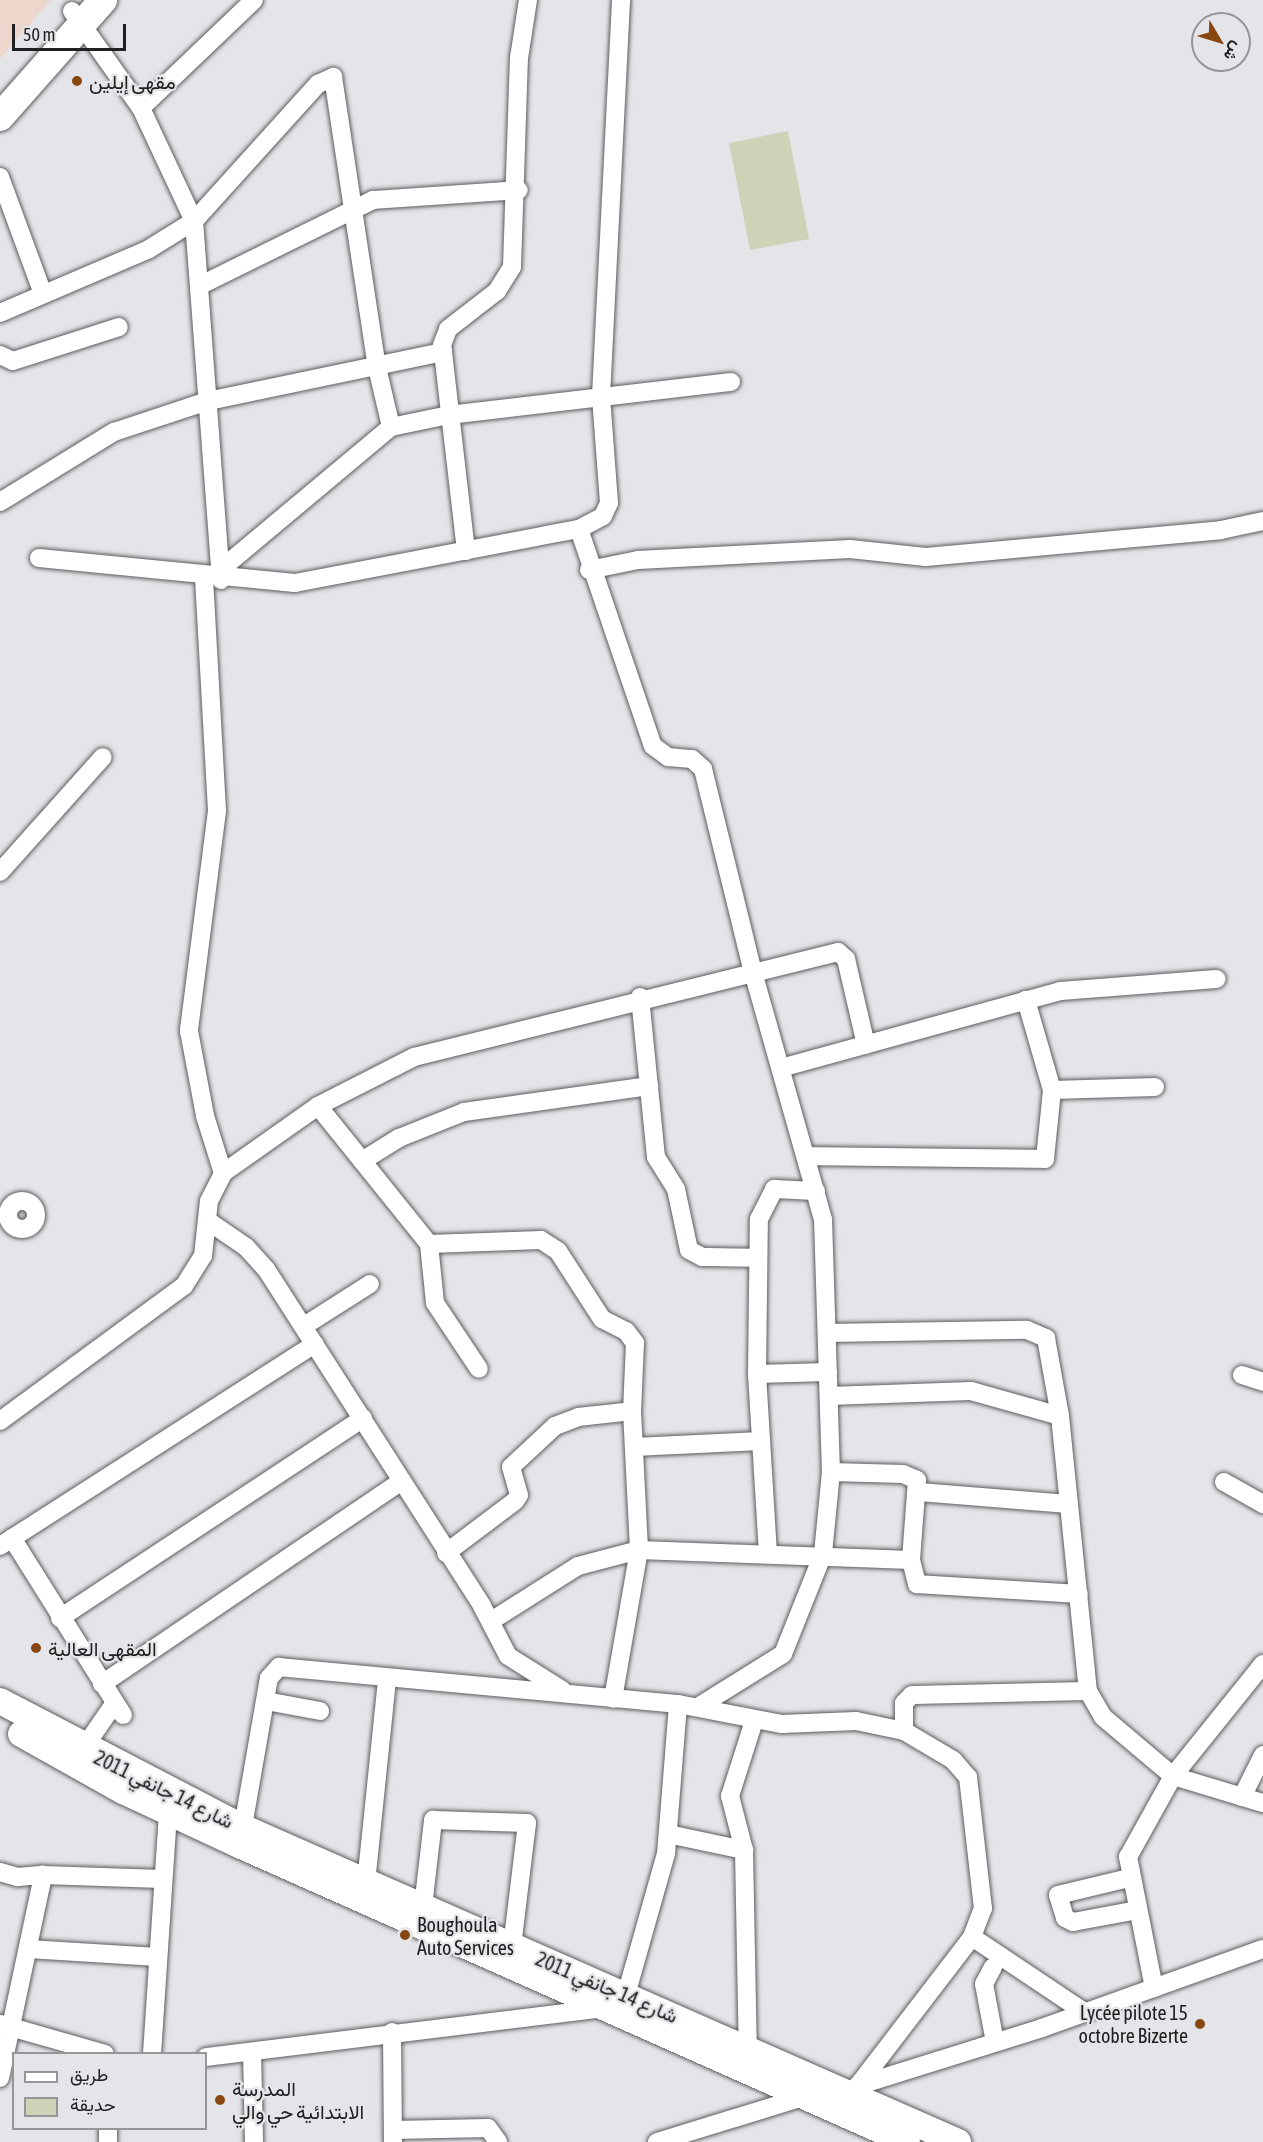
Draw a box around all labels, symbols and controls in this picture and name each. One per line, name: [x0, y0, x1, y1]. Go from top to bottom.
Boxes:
scale bar: [15, 12, 129, 50]
north arrow: [1191, 12, 1251, 72]
text: 50 m: [23, 24, 55, 45]
text: ش: [1221, 39, 1247, 65]
place label: مقهى إيلين: [89, 69, 176, 93]
marker: مقهى إيلين: [70, 74, 84, 88]
place label: المقهى العالية: [48, 1636, 157, 1660]
marker: المقهى العالية: [29, 1641, 43, 1655]
street label: شارع 14 جانفي 2011: [90, 1745, 238, 1833]
place label: Boughoula Auto Services: [417, 1912, 514, 1959]
marker: Boughoula Auto Services: [398, 1928, 412, 1942]
street label: شارع 14 جانفي 2011: [532, 1946, 682, 2028]
place label: Lycée pilote 15 octobre Bizerte: [1079, 2000, 1188, 2047]
marker: Lycée pilote 15 octobre Bizerte: [1193, 2017, 1207, 2031]
legend: [12, 2052, 207, 2130]
text: طريق: [70, 2064, 108, 2085]
place label: المدرسة الابتدائية حي والي: [232, 2076, 364, 2123]
marker: المدرسة الابتدائية حي والي: [213, 2093, 227, 2107]
text: حديقة: [70, 2094, 116, 2115]

